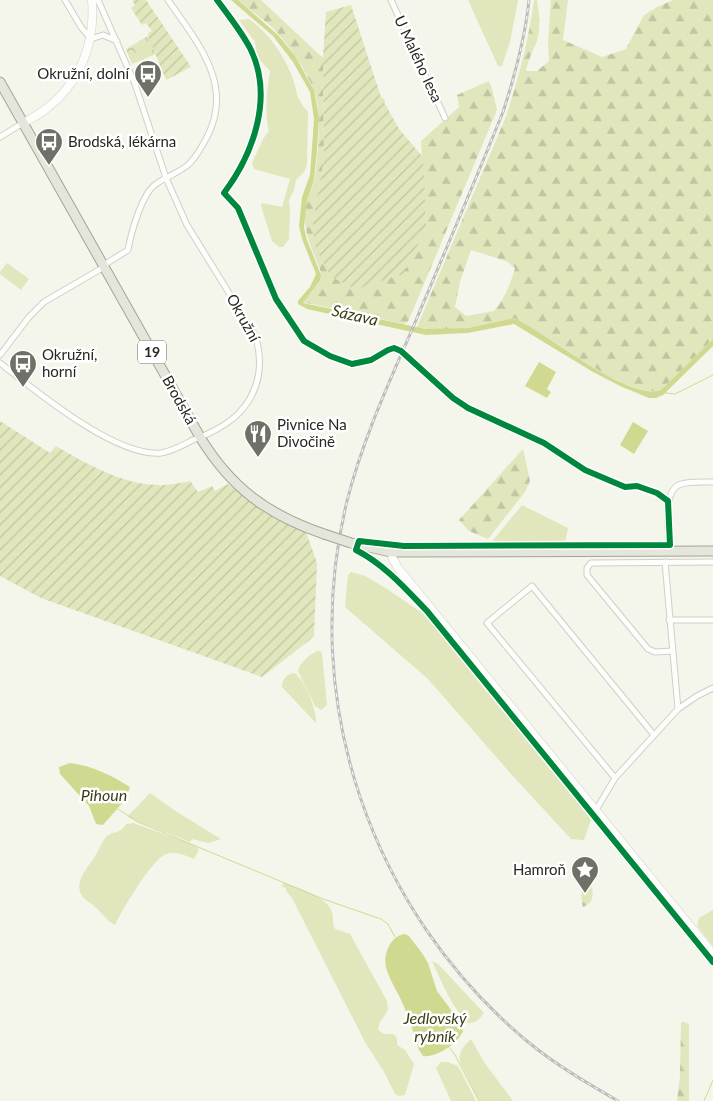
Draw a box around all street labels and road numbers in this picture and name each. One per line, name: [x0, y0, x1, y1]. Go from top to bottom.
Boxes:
street label: U Malého lesa: [391, 12, 447, 105]
street label: Okružní: [223, 290, 265, 346]
road number: 19: [138, 341, 166, 364]
street label: Brodská: [159, 372, 201, 427]

